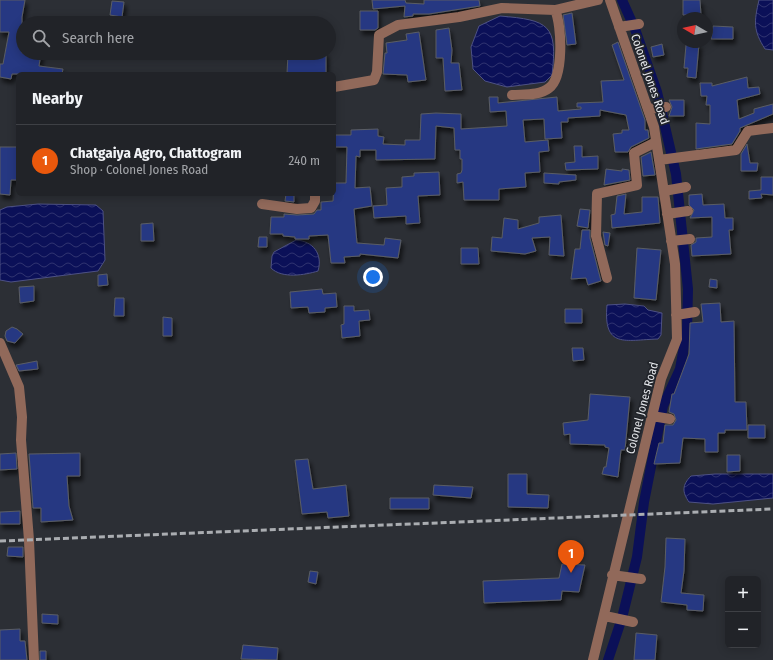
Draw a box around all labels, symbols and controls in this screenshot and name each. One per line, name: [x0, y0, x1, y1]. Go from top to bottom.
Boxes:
north arrow: [677, 12, 713, 48]
search box: [16, 16, 336, 60]
icon: search: [30, 27, 52, 49]
text: Search here: [62, 29, 134, 47]
street label: Colonel Jones Road: [628, 32, 672, 126]
text: Nearby: [32, 88, 83, 109]
text: Chatgaiya Agro, Chattogram: [70, 144, 242, 162]
text: 1: [42, 153, 48, 168]
text: 240 m: [288, 153, 320, 168]
text: Shop · Colonel Jones Road: [70, 162, 208, 177]
your location: [363, 267, 383, 287]
street label: Colonel Jones Road: [623, 361, 661, 455]
pin: 1: [558, 540, 584, 573]
map controls: [725, 576, 761, 648]
button: +: [725, 576, 761, 612]
button: −: [725, 612, 761, 648]

